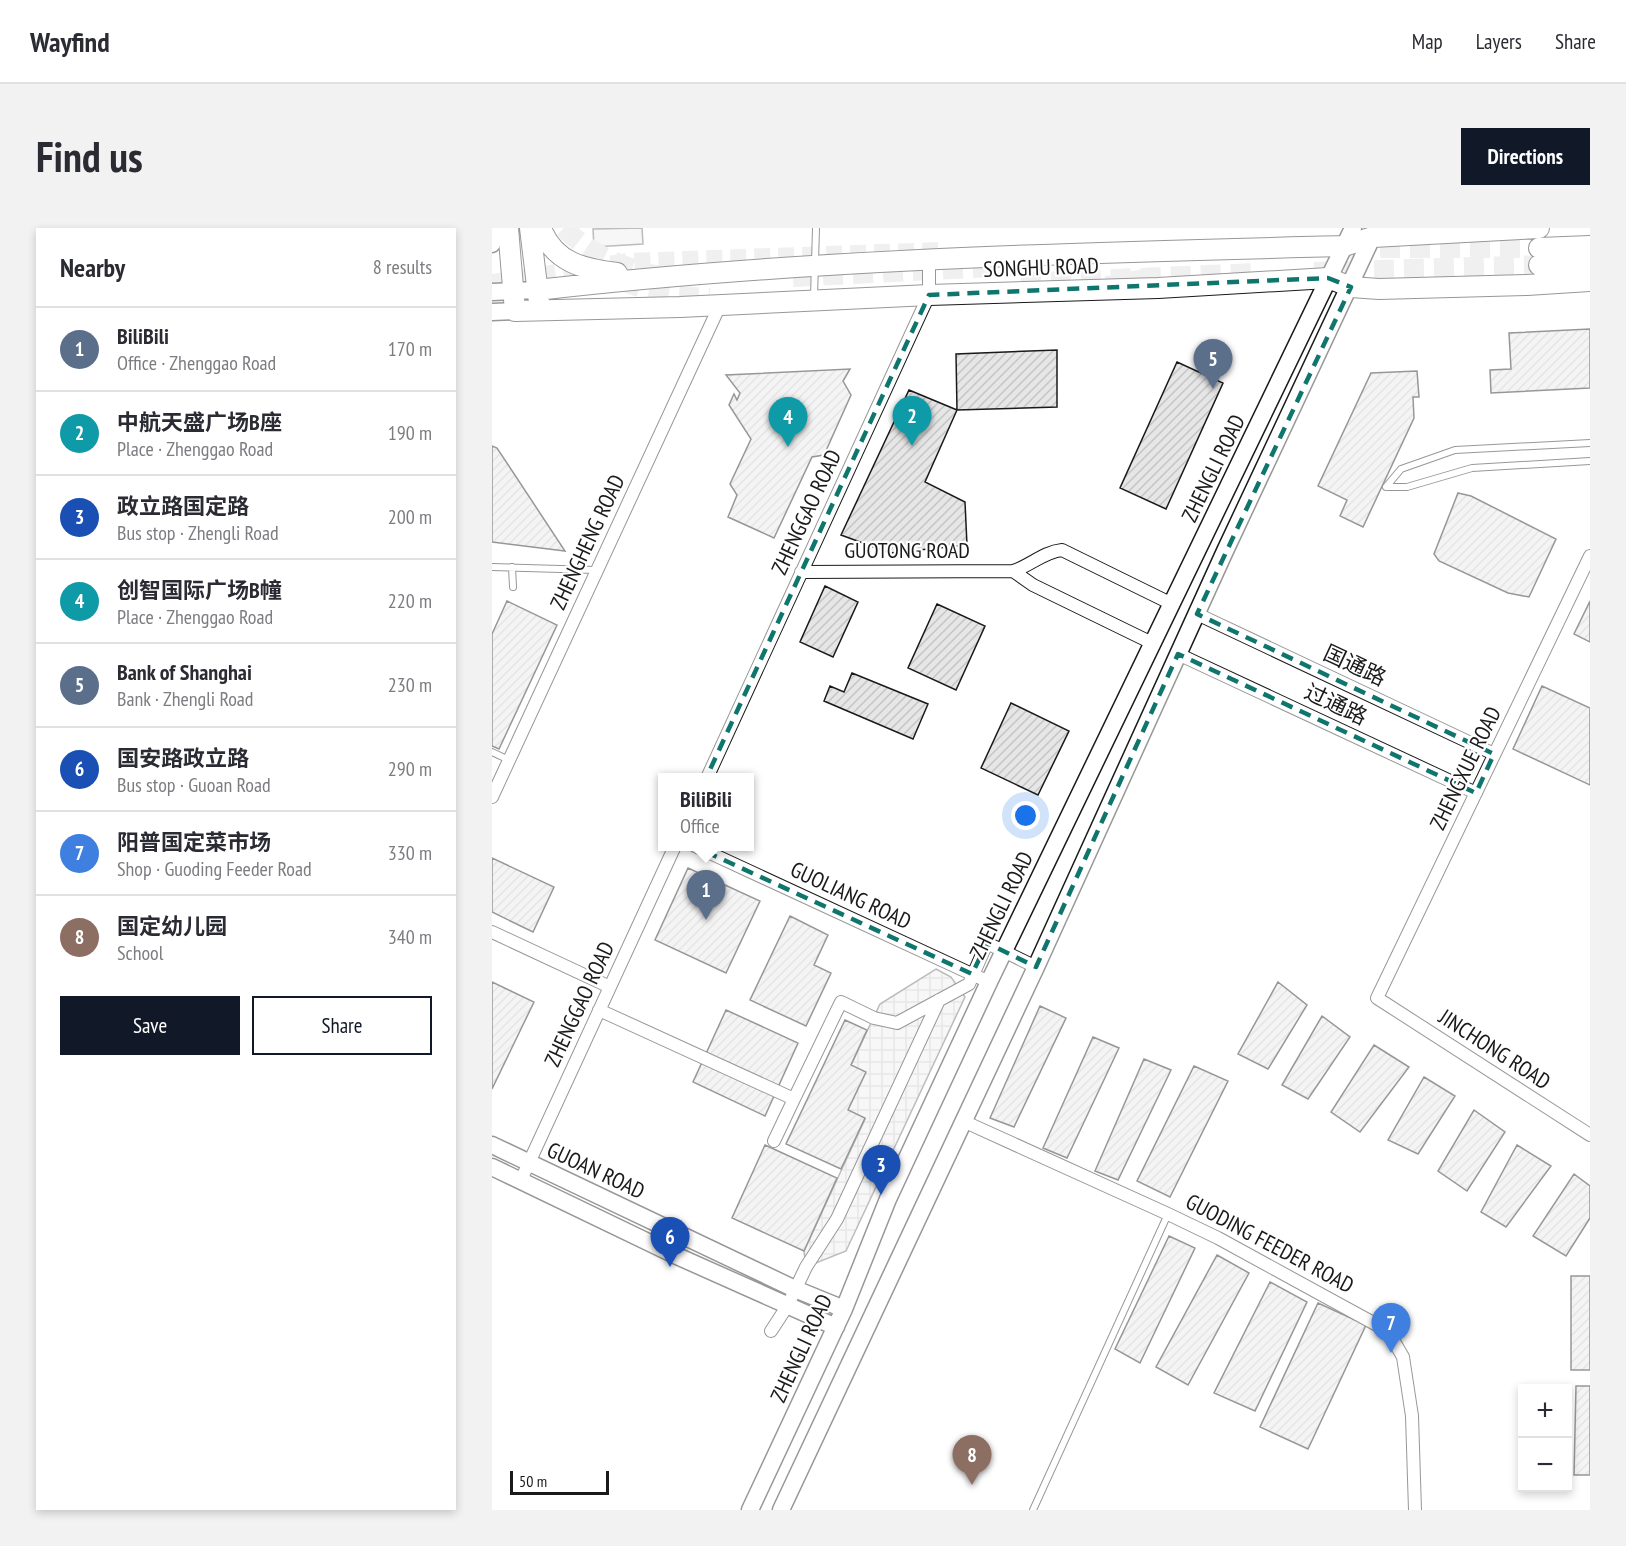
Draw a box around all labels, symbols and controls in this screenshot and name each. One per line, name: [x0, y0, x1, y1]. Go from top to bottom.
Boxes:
text: Wayfind: [30, 23, 110, 60]
text: Map: [1412, 28, 1443, 55]
text: Layers: [1476, 28, 1522, 55]
text: Share: [1555, 28, 1596, 55]
button: Directions: [1461, 128, 1590, 185]
text: Find us: [36, 129, 143, 184]
text: Nearby: [60, 251, 125, 284]
street label: SONGHU ROAD: [983, 251, 1099, 283]
text: 8 results: [373, 254, 432, 280]
text: BiliBili: [117, 322, 169, 350]
text: 1: [75, 336, 84, 362]
text: 170 m: [388, 336, 432, 362]
pin: 5: [1194, 340, 1232, 389]
text: Office · Zhenggao Road: [117, 350, 276, 376]
pin: 2: [892, 396, 932, 446]
pin: 4: [768, 398, 808, 447]
text: 中航天盛广场B座: [117, 408, 282, 436]
street label: ZHENGLI ROAD: [1175, 410, 1251, 526]
text: 2: [75, 420, 84, 446]
text: 190 m: [388, 420, 432, 446]
text: Place · Zhenggao Road: [117, 436, 273, 462]
street label: ZHENGGAO ROAD: [765, 445, 847, 579]
street label: ZHENGHENG ROAD: [544, 470, 630, 614]
text: 政立路国定路: [117, 492, 249, 520]
text: 3: [75, 504, 84, 530]
text: 200 m: [388, 504, 432, 530]
text: Bus stop · Zhengli Road: [117, 520, 279, 546]
street label: GUOTONG ROAD: [844, 536, 970, 564]
text: 创智国际广场B幢: [117, 576, 282, 604]
text: 4: [75, 588, 84, 614]
text: 220 m: [388, 588, 432, 614]
text: Place · Zhenggao Road: [117, 604, 273, 630]
street label: 国通路: [1319, 638, 1391, 692]
text: Bank of Shanghai: [117, 658, 252, 686]
text: 5: [75, 672, 84, 698]
text: 230 m: [388, 672, 432, 698]
street label: 过通路: [1300, 677, 1372, 731]
text: Bank · Zhengli Road: [117, 686, 254, 712]
street label: ZHENGXUE ROAD: [1423, 702, 1507, 834]
text: 国安路政立路: [117, 744, 249, 772]
text: 6: [75, 756, 84, 782]
text: 290 m: [388, 756, 432, 782]
text: Bus stop · Guoan Road: [117, 772, 271, 798]
popup: [658, 773, 754, 851]
text: BiliBili: [680, 785, 732, 813]
your location: [1011, 801, 1040, 830]
text: Office: [680, 813, 720, 839]
text: 阳普国定菜市场: [117, 828, 271, 856]
text: 7: [75, 840, 84, 866]
text: 330 m: [388, 840, 432, 866]
street label: ZHENGLI ROAD: [963, 847, 1039, 963]
street label: GUOLIANG ROAD: [786, 855, 916, 935]
text: Shop · Guoding Feeder Road: [117, 856, 312, 882]
pin: 1: [686, 870, 726, 920]
text: 国定幼儿园: [117, 912, 227, 940]
text: 8: [75, 924, 84, 950]
text: 340 m: [388, 924, 432, 950]
street label: ZHENGGAO ROAD: [538, 937, 620, 1071]
text: School: [117, 940, 163, 966]
button: Save: [60, 996, 240, 1055]
button: Share: [252, 996, 432, 1055]
street label: JINCHONG ROAD: [1433, 1002, 1556, 1095]
street label: GUOAN ROAD: [543, 1135, 649, 1205]
pin: 3: [862, 1146, 900, 1195]
street label: GUODING FEEDER ROAD: [1181, 1187, 1359, 1299]
pin: 6: [650, 1218, 690, 1267]
street label: ZHENGLI ROAD: [764, 1290, 838, 1406]
pin: 7: [1372, 1304, 1410, 1353]
map controls: [1518, 1384, 1572, 1492]
button: +: [1518, 1384, 1572, 1438]
pin: 8: [952, 1436, 992, 1485]
button: −: [1518, 1438, 1572, 1492]
scale bar: [510, 1468, 609, 1496]
text: 50 m: [519, 1471, 547, 1491]

